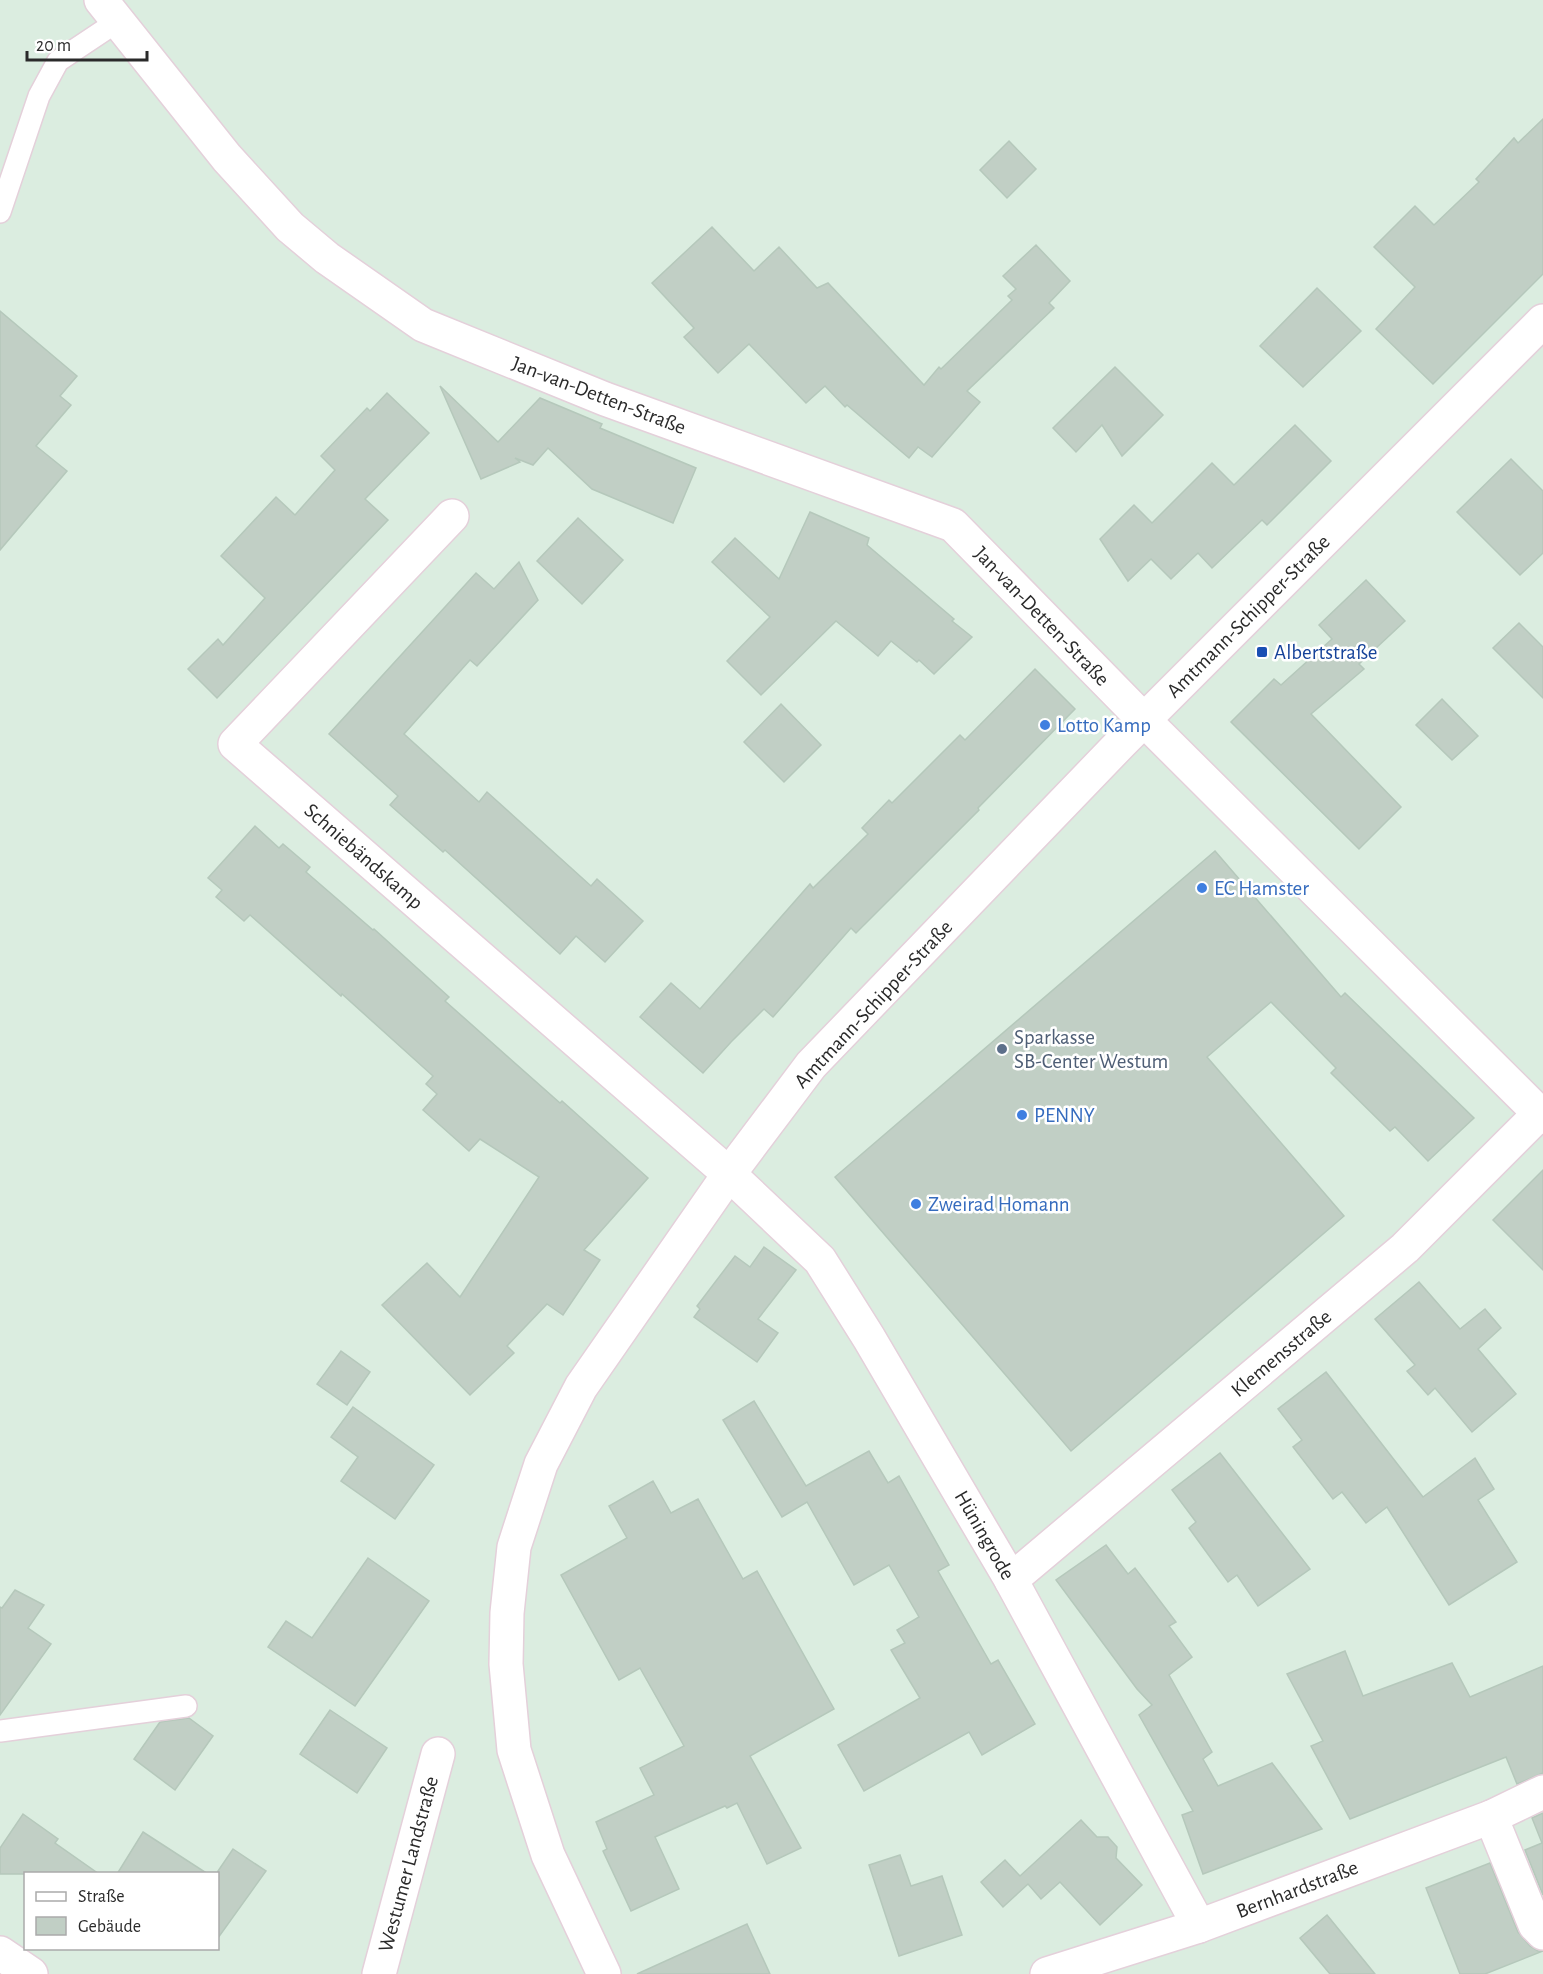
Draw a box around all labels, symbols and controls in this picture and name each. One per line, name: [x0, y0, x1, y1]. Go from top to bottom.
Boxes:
scale bar: [27, 24, 147, 62]
text: 20 m: [36, 37, 71, 55]
street label: Jan-van-Detten-Straße: [509, 353, 689, 438]
street label: Amtmann-Schipper-Straße: [1163, 531, 1334, 702]
street label: Jan-van-Detten-Straße: [970, 543, 1113, 690]
place label: Albertstraße: [1274, 642, 1377, 663]
marker: Albertstraße: [1255, 645, 1269, 659]
place label: Lotto Kamp: [1057, 715, 1151, 736]
marker: Lotto Kamp: [1038, 718, 1052, 732]
street label: Schniebändskamp: [300, 799, 427, 913]
place label: EC Hamster: [1214, 878, 1309, 899]
marker: EC Hamster: [1195, 881, 1209, 895]
street label: Amtmann-Schipper-Straße: [790, 916, 956, 1092]
place label: Sparkasse SB-Center Westum: [1014, 1027, 1168, 1072]
marker: Sparkasse SB-Center Westum: [995, 1042, 1009, 1056]
place label: PENNY: [1034, 1105, 1095, 1126]
marker: PENNY: [1015, 1108, 1029, 1122]
place label: Zweirad Homann: [928, 1194, 1070, 1215]
marker: Zweirad Homann: [909, 1197, 923, 1211]
street label: Klemensstraße: [1227, 1306, 1335, 1401]
street label: Hüningrode: [951, 1487, 1018, 1583]
street label: Westumer Landstraße: [375, 1774, 442, 1954]
street label: Bernhardstraße: [1233, 1857, 1361, 1922]
legend: [24, 1872, 219, 1950]
text: Straße: [78, 1888, 124, 1906]
text: Gebäude: [78, 1918, 141, 1936]

